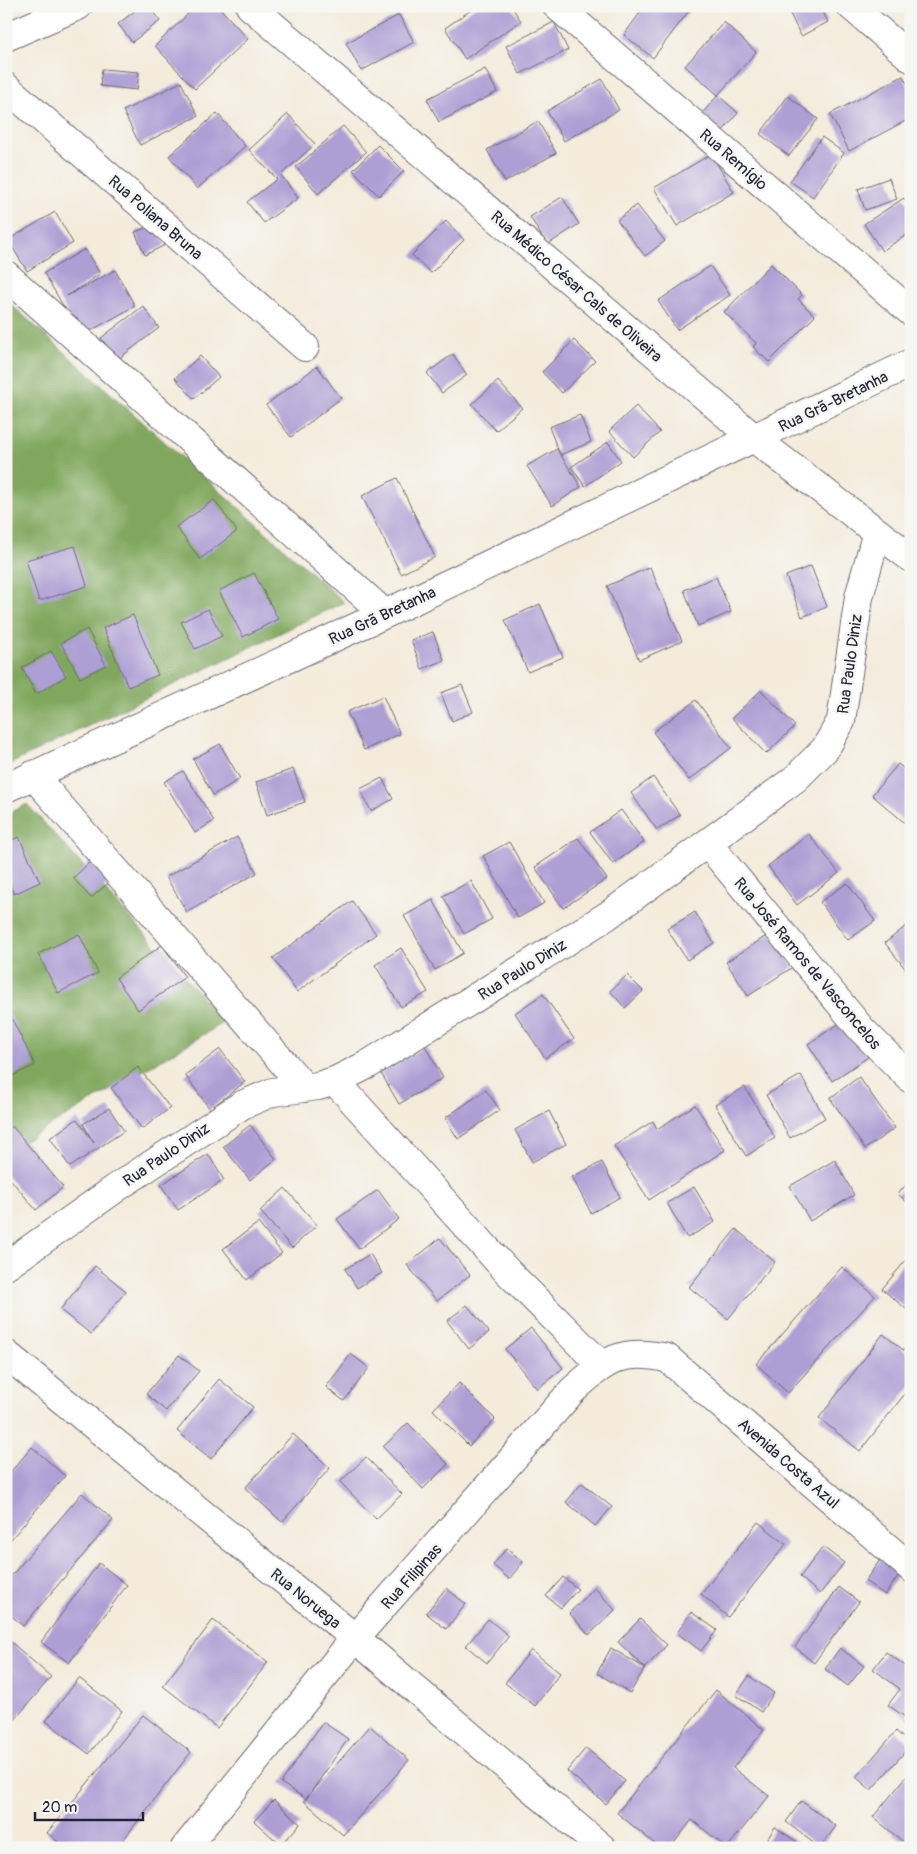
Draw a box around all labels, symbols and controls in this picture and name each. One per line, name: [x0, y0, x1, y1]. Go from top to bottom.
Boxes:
street label: Rua Remígio: [695, 125, 772, 195]
street label: Rua Poliana Bruna: [104, 171, 207, 264]
street label: Rua Médico César Cals de Oliveira: [486, 207, 666, 367]
street label: Rua Grã-Bretanha: [775, 367, 891, 437]
street label: Rua Grã Bretanha: [326, 582, 439, 649]
street label: Rua Paulo Diniz: [833, 613, 867, 715]
street label: Rua José Ramos de Vasconcelos: [729, 874, 885, 1054]
street label: Rua Paulo Diniz: [475, 935, 570, 1005]
street label: Rua Paulo Diniz: [119, 1118, 214, 1191]
street label: Avenida Costa Azul: [733, 1414, 843, 1513]
street label: Rua Filipinas: [377, 1540, 446, 1614]
street label: Rua Noruega: [266, 1564, 345, 1633]
scale bar: [35, 1789, 142, 1821]
text: 20 m: [42, 1798, 77, 1817]

